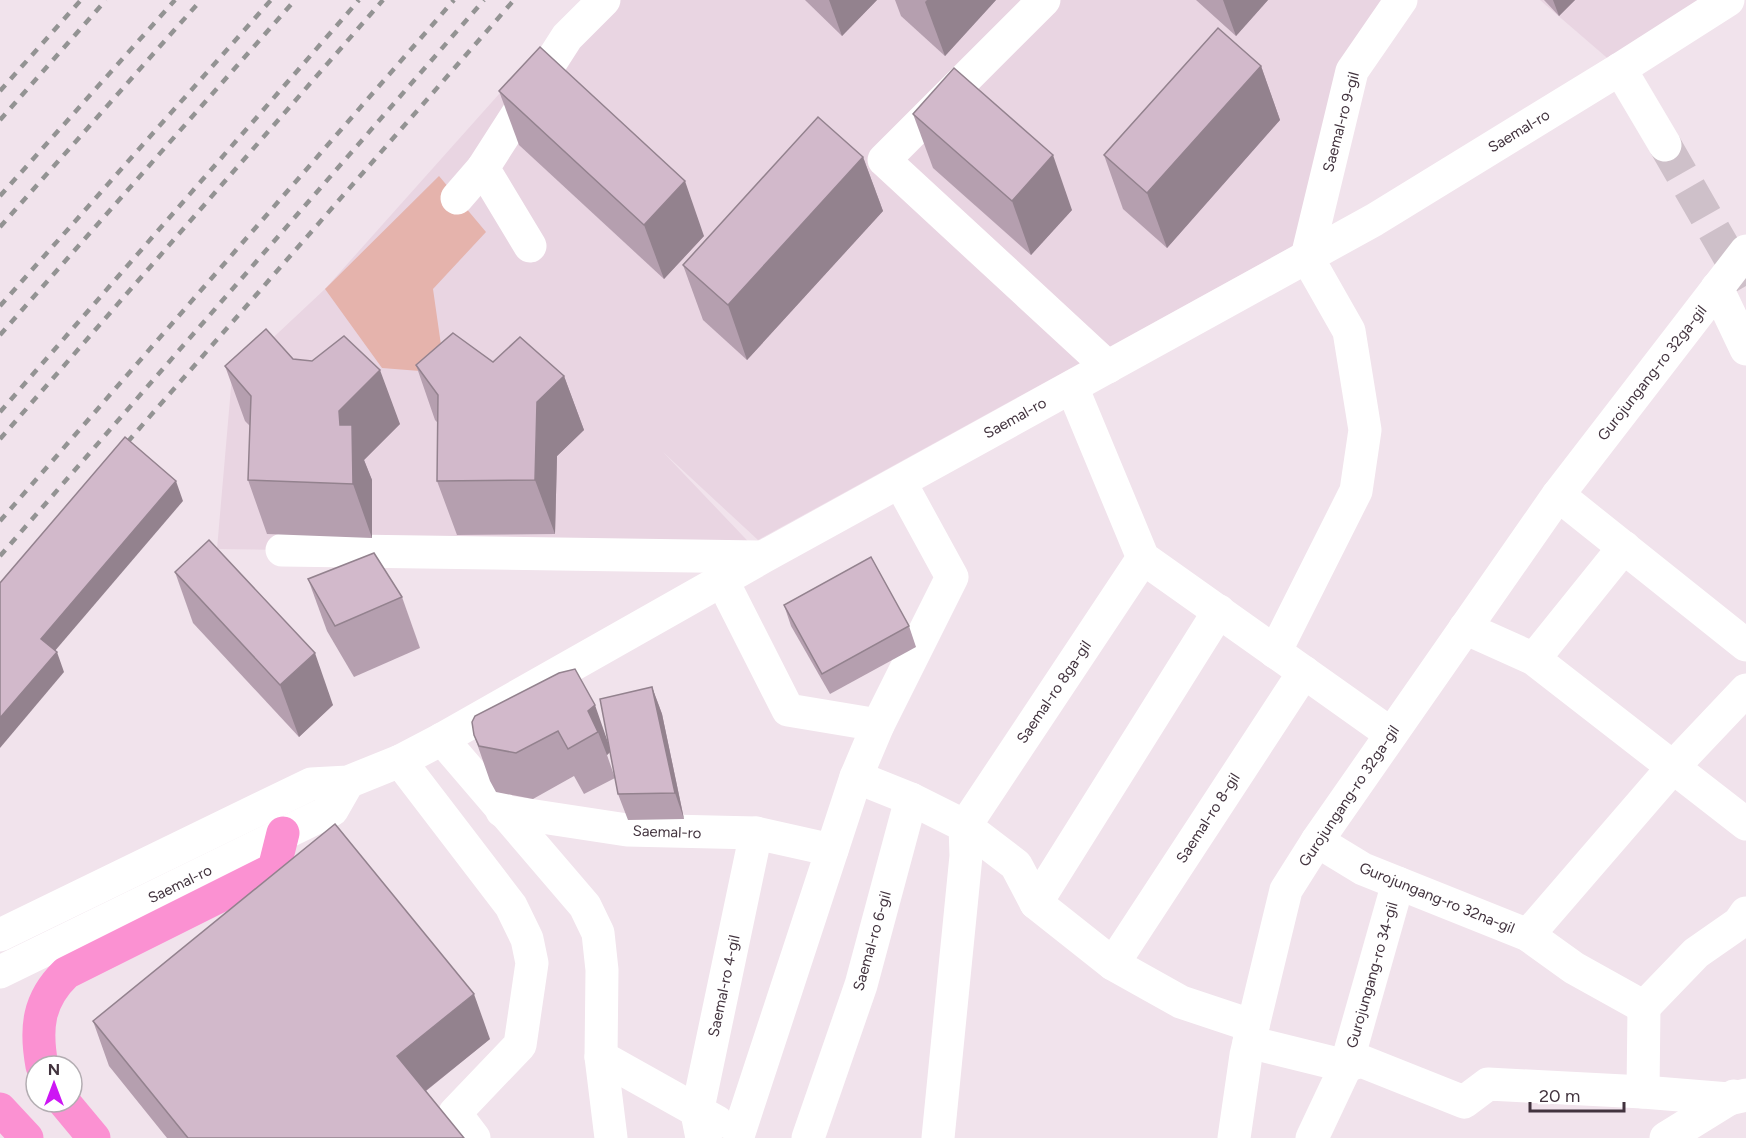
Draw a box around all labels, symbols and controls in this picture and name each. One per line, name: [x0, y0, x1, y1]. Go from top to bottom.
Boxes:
street label: Saemal-ro 9-gil: [1319, 70, 1363, 174]
street label: Saemal-ro: [1485, 105, 1553, 156]
street label: Gurojungang-ro 32ga-gil: [1594, 302, 1710, 444]
street label: Saemal-ro: [981, 393, 1050, 443]
street label: Saemal-ro 8ga-gil: [1013, 637, 1095, 747]
street label: Gurojungang-ro 32ga-gil: [1295, 722, 1403, 870]
street label: Saemal-ro 8-gil: [1172, 770, 1244, 866]
street label: Saemal-ro: [632, 822, 702, 842]
street label: Gurojungang-ro 32na-gil: [1357, 859, 1517, 937]
street label: Saemal-ro: [145, 861, 215, 907]
street label: Saemal-ro 6-gil: [849, 889, 895, 993]
street label: Gurojungang-ro 34-gil: [1343, 900, 1401, 1050]
street label: Saemal-ro 4-gil: [704, 933, 744, 1039]
north arrow: [24, 1054, 84, 1114]
text: N: [48, 1060, 60, 1079]
scale bar: [1530, 1075, 1624, 1113]
text: 20 m: [1539, 1085, 1580, 1107]

